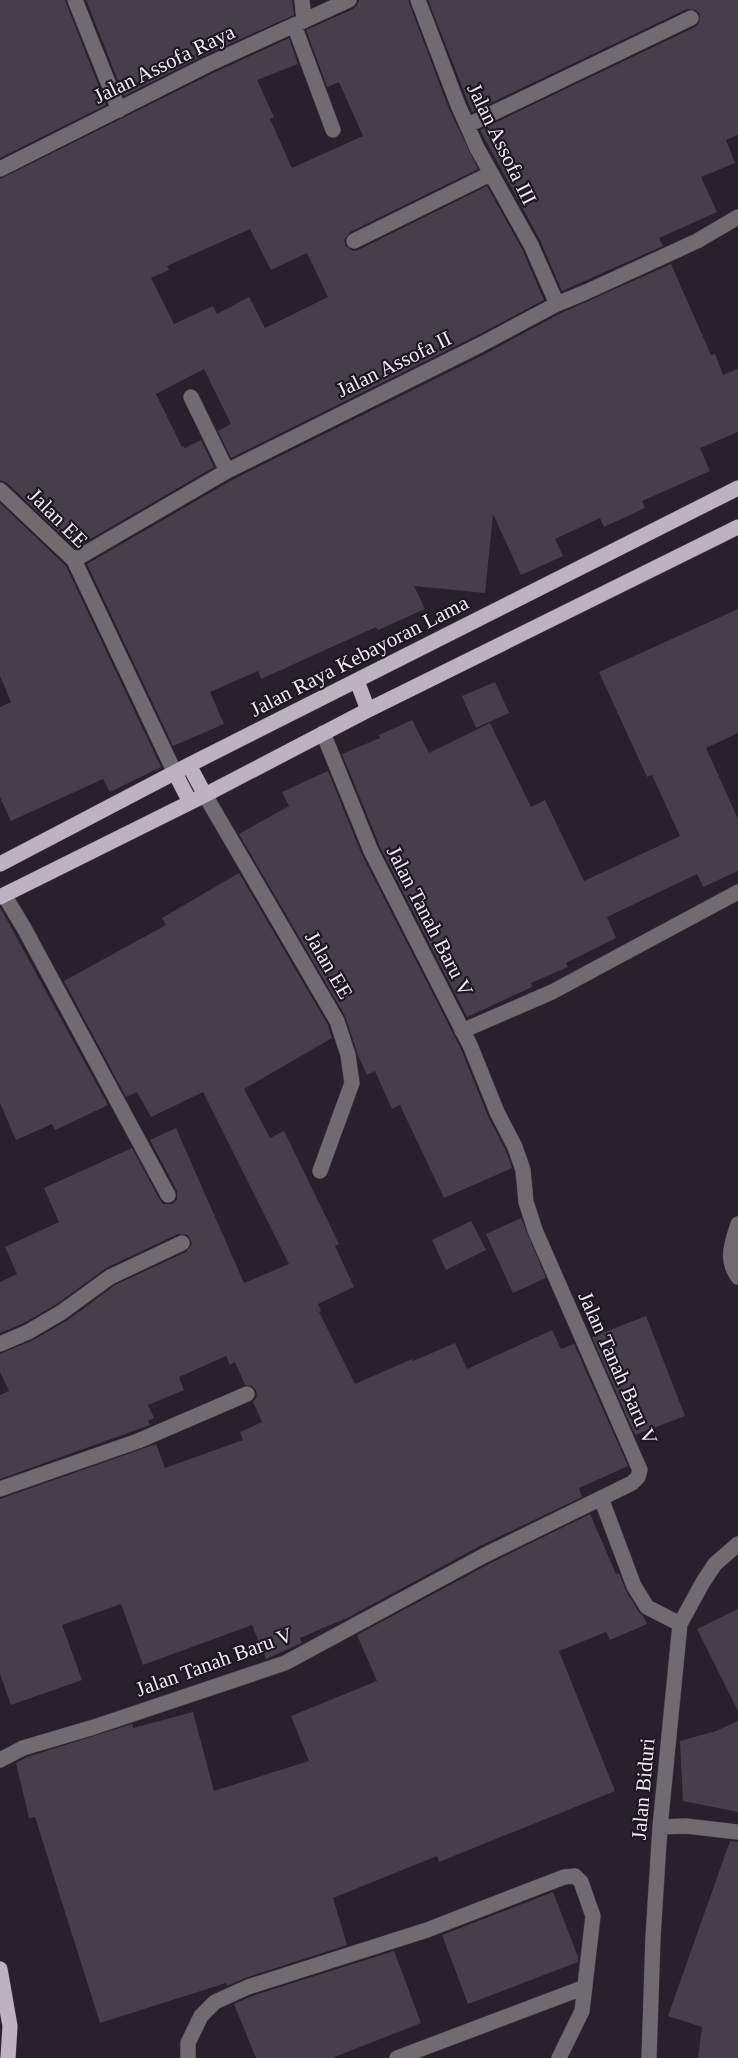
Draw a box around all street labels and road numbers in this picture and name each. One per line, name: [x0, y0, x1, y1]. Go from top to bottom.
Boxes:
street label: Jalan Assofa Raya: [90, 19, 239, 109]
street label: Jalan Assofa III: [462, 80, 542, 208]
street label: Jalan Assofa II: [333, 326, 455, 402]
street label: Jalan EE: [23, 483, 93, 553]
street label: Jalan Raya Kebayoran Lama: [246, 590, 473, 722]
street label: Jalan Tanah Baru V: [382, 842, 478, 1000]
street label: Jalan EE: [300, 927, 358, 1003]
street label: Jalan Tanah Baru V: [573, 1288, 663, 1448]
street label: Jalan Tanah Baru V: [132, 1622, 296, 1702]
street label: Jalan Biduri: [627, 1737, 659, 1841]

